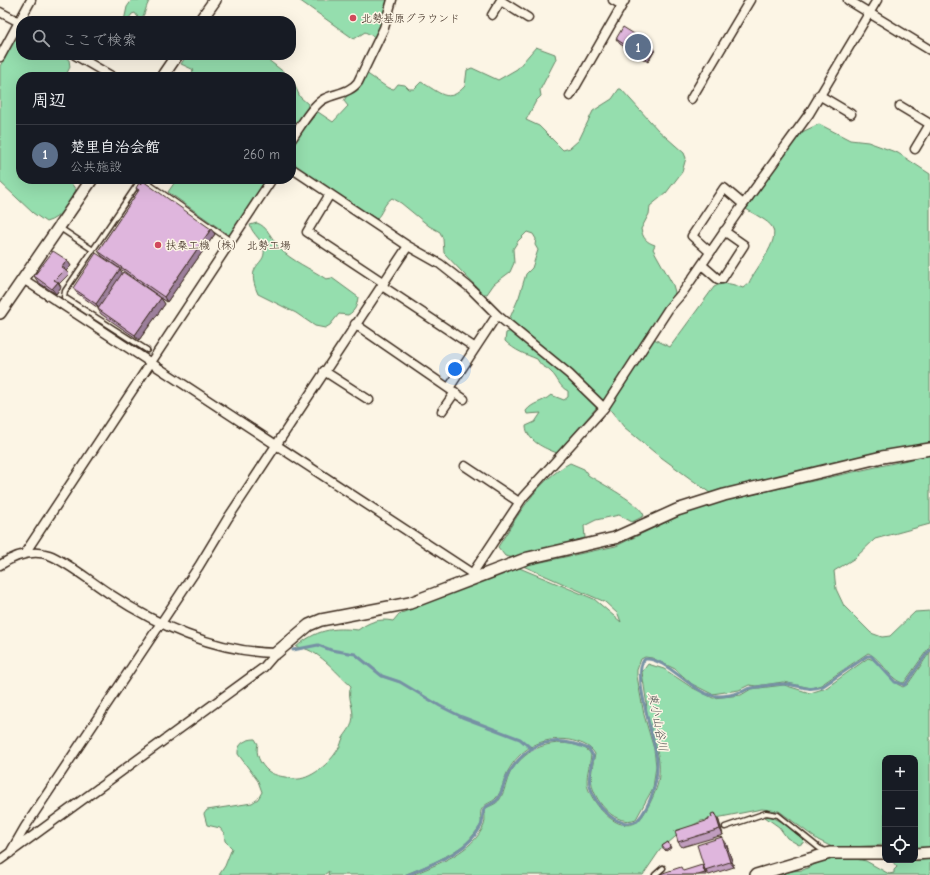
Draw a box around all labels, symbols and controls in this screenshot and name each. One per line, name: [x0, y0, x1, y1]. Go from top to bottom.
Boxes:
place label: 北勢基原グラウンド: [361, 12, 460, 25]
marker: 北勢基原グラウンド: [348, 13, 358, 23]
search box: [16, 16, 296, 60]
icon: search: [30, 27, 52, 49]
text: ここで検索: [62, 31, 137, 49]
pin: 1: [625, 32, 651, 62]
text: 周辺: [32, 91, 66, 110]
text: 楚里自治会館: [70, 138, 160, 156]
text: 1: [42, 147, 48, 162]
text: 260 m: [243, 147, 280, 162]
text: 公共施設: [70, 159, 122, 174]
place label: 扶桑工機（株） 北勢工場: [166, 239, 291, 252]
marker: 扶桑工機（株） 北勢工場: [153, 240, 163, 250]
your location: [445, 359, 465, 379]
water label: 東小山谷川: [645, 691, 671, 753]
map controls: [882, 755, 918, 863]
button: +: [882, 755, 918, 791]
button: −: [882, 791, 918, 827]
button: locate: [882, 827, 918, 863]

